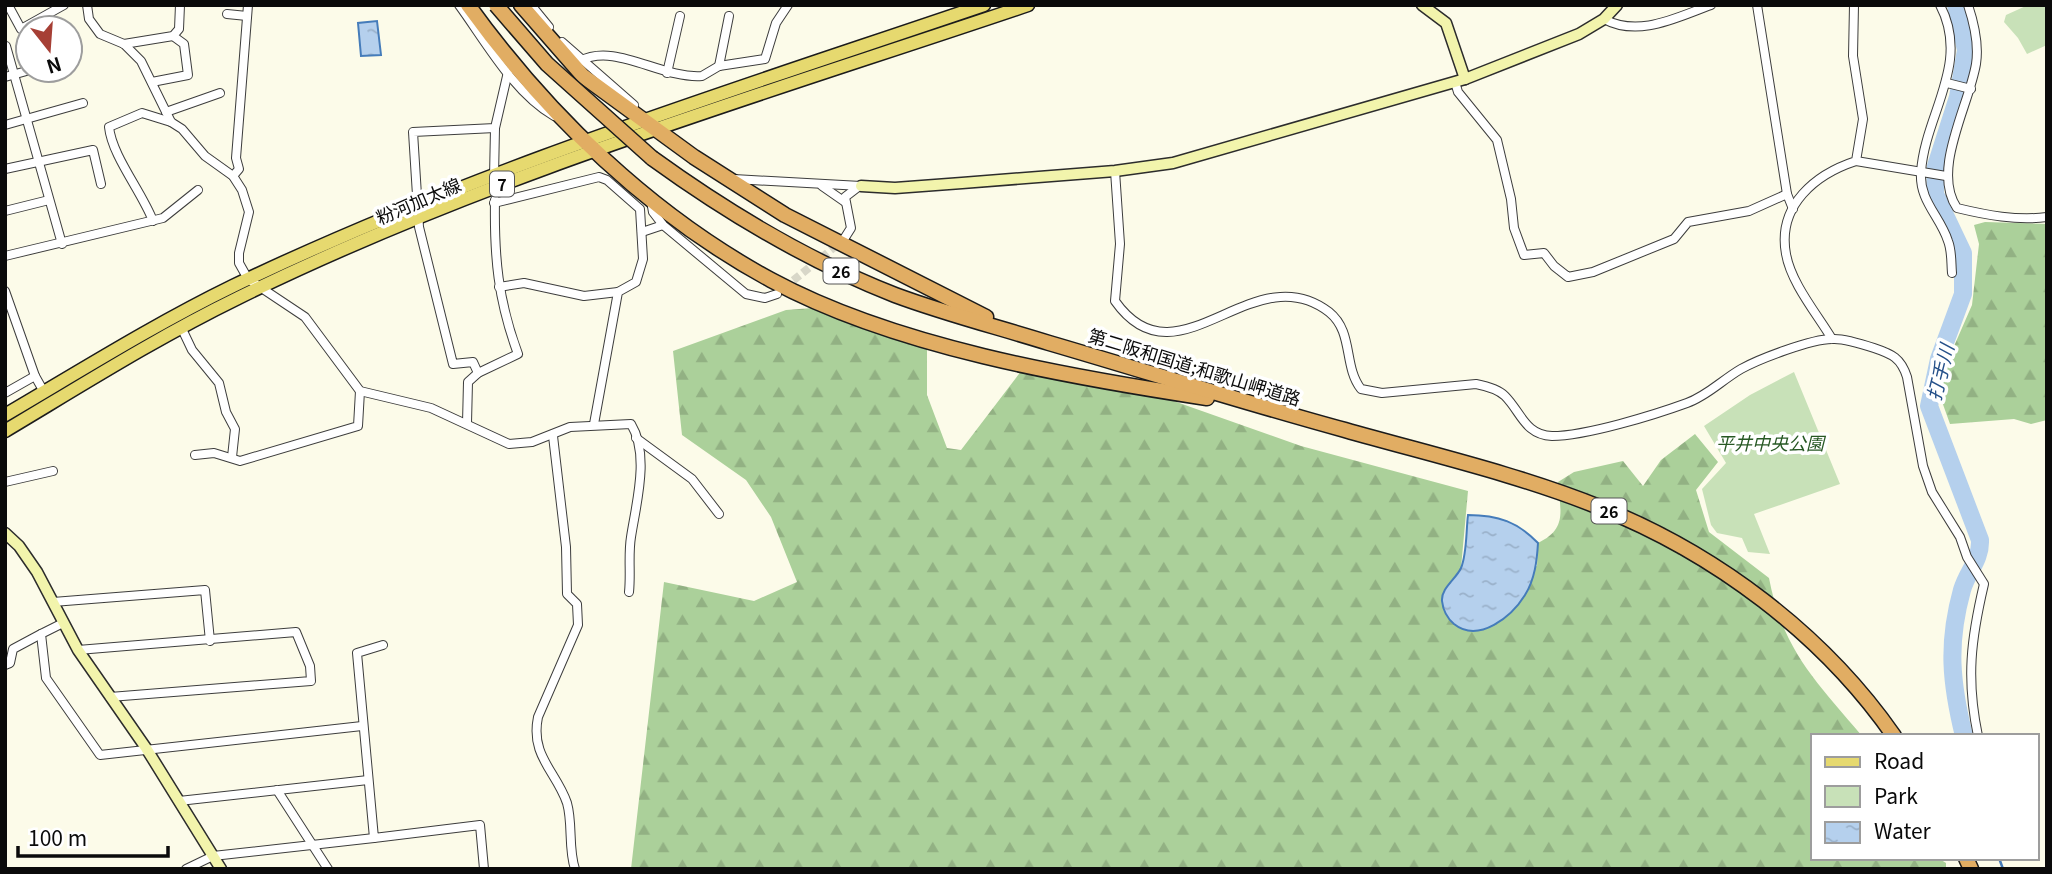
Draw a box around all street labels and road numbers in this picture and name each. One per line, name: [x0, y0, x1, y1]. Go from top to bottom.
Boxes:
street label: 粉河加太線: [371, 170, 465, 230]
road number: 7: [490, 172, 514, 196]
road number: 26: [824, 258, 858, 284]
street label: 第二阪和国道;和歌山岬道路: [1086, 321, 1304, 411]
road number: 26: [1592, 498, 1626, 524]

